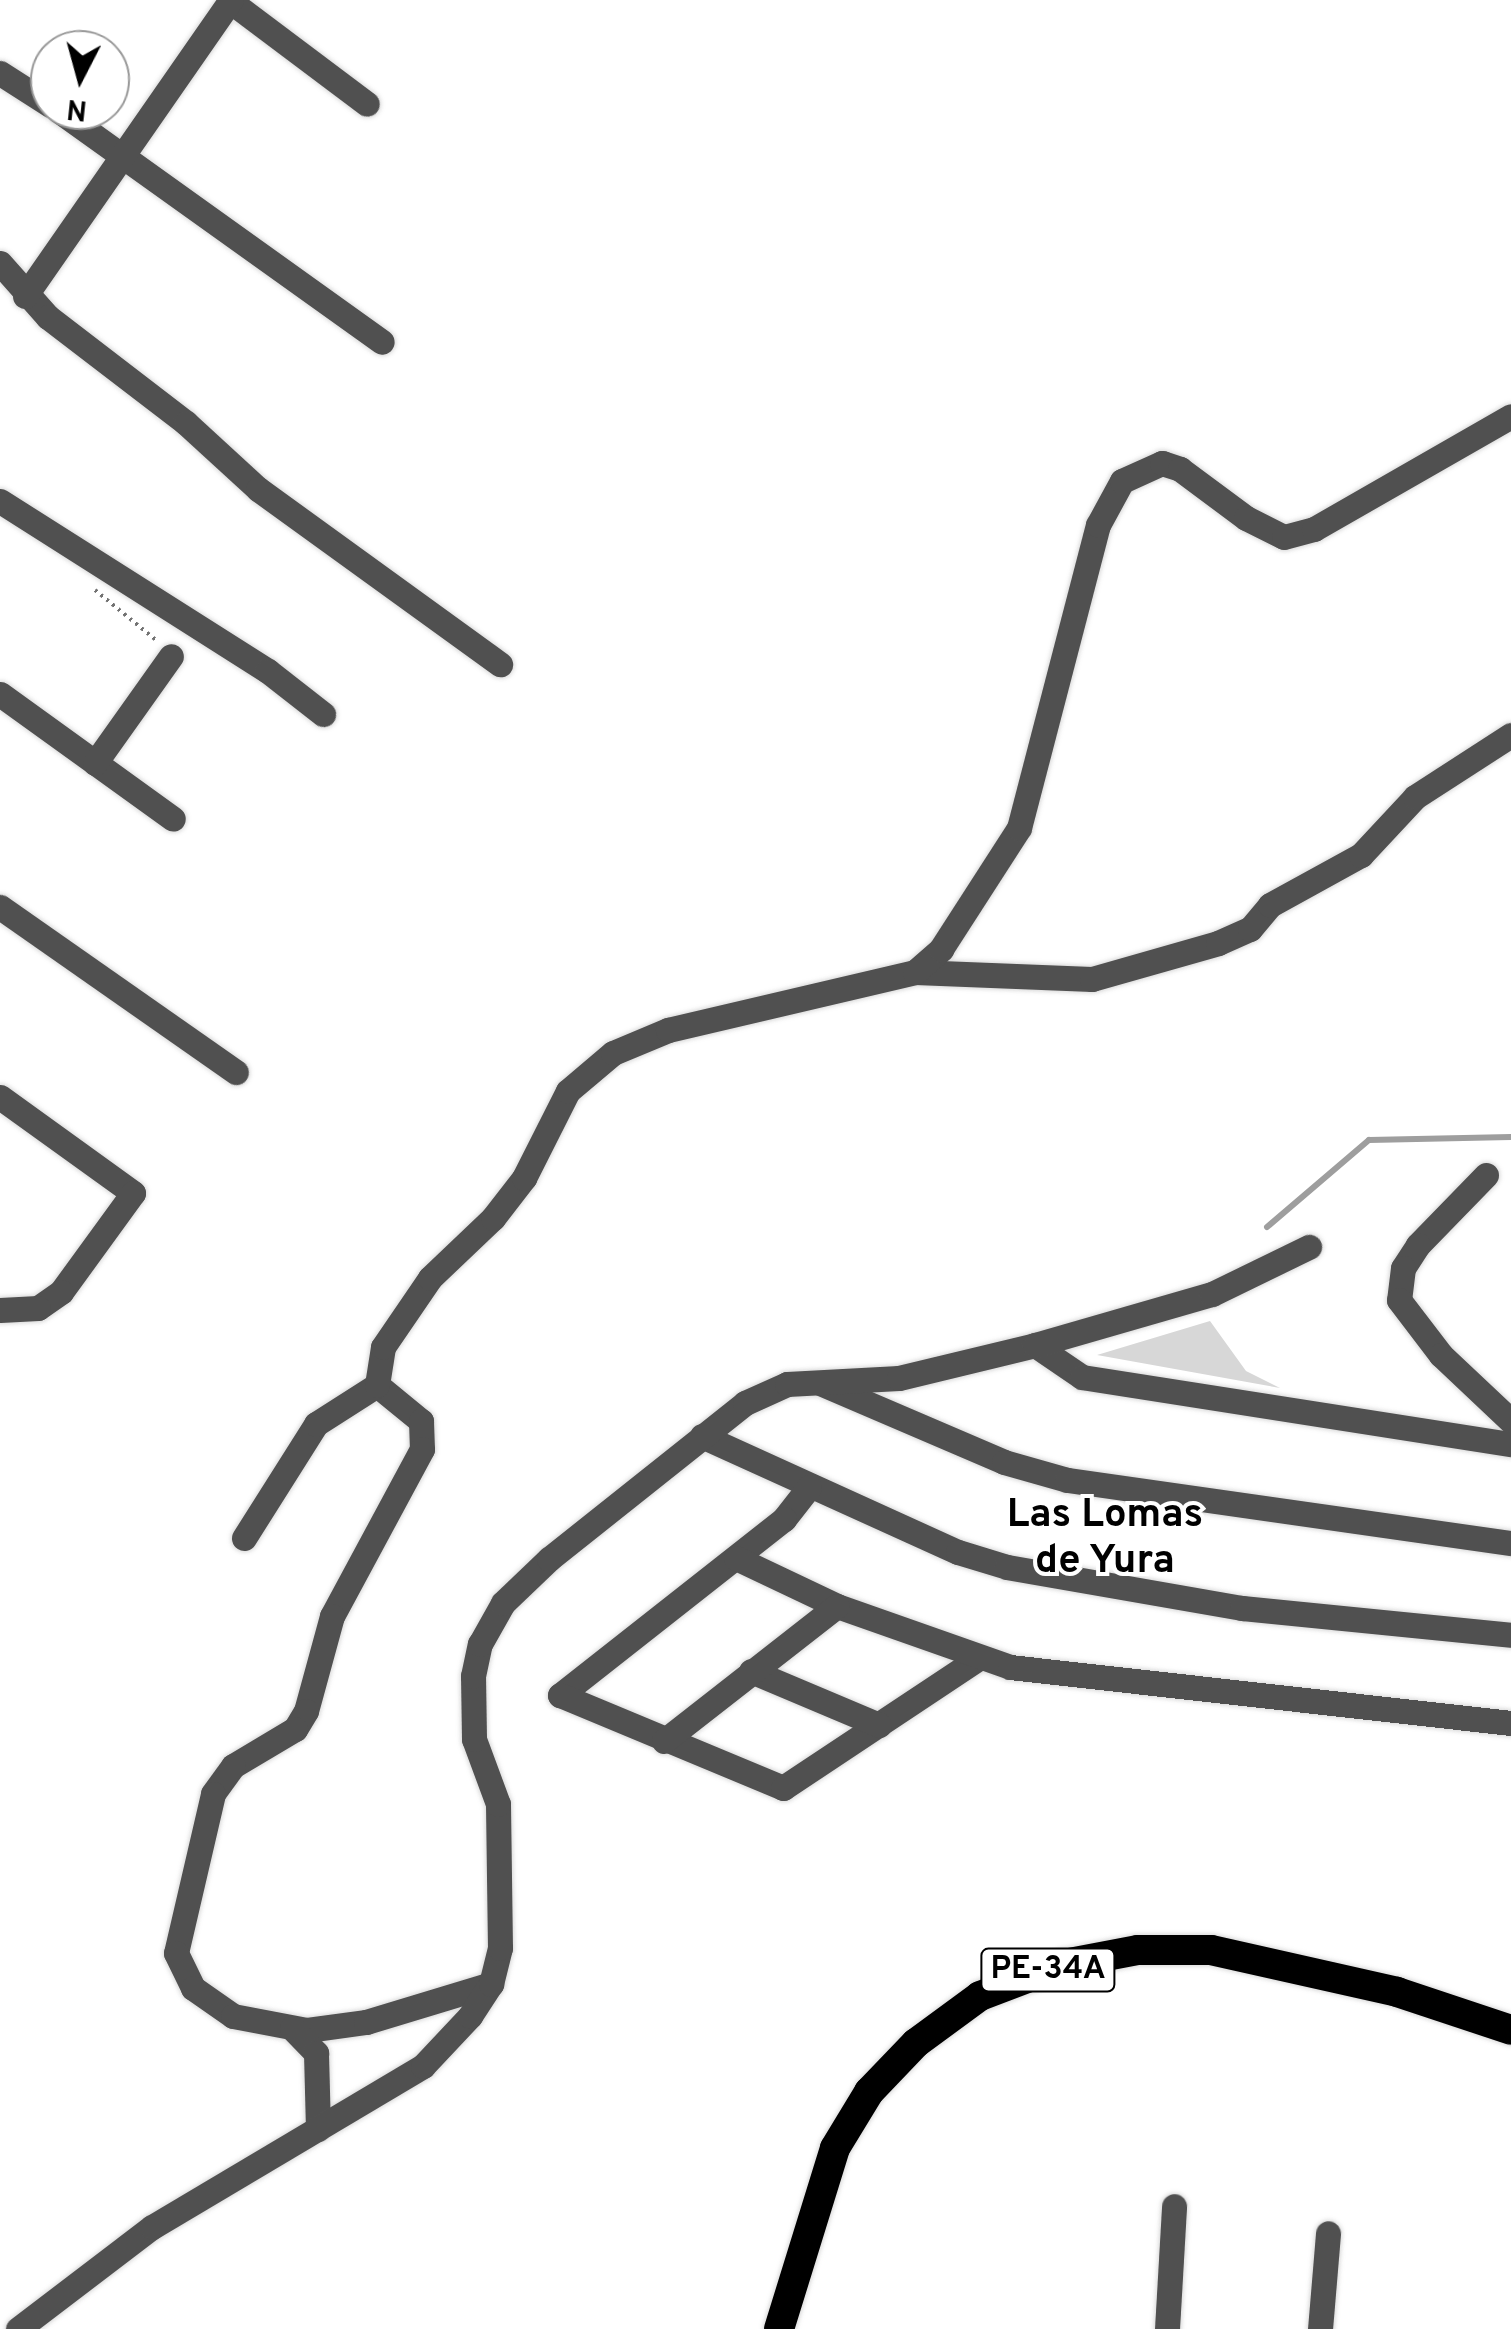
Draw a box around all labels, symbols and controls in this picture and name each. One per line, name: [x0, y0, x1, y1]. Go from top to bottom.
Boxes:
north arrow: [30, 30, 130, 130]
text: N: [65, 89, 89, 127]
district label: Las Lomas de Yura: [1007, 1492, 1203, 1586]
road number: PE-34A: [978, 1943, 1118, 1997]

